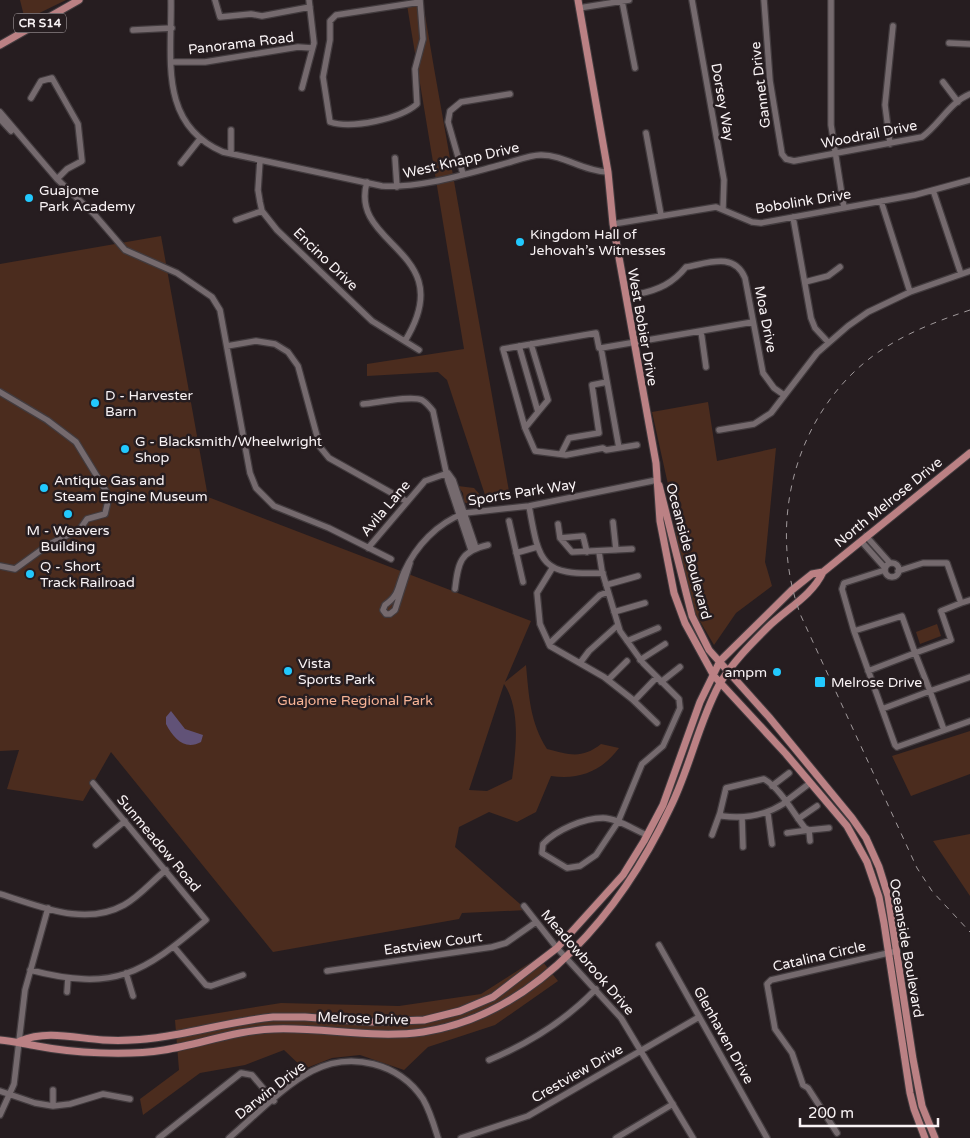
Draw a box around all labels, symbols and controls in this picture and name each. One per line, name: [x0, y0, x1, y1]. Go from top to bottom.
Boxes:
road number: CR S14: [14, 13, 66, 32]
street label: Panorama Road: [187, 29, 295, 58]
street label: Gannet Drive: [747, 41, 774, 129]
street label: Dorsey Way: [707, 62, 738, 143]
street label: Woodrail Drive: [820, 117, 919, 152]
street label: West Knapp Drive: [401, 139, 521, 182]
place label: Guajome Park Academy: [39, 182, 136, 215]
street label: Bobolink Drive: [754, 186, 852, 217]
marker: Guajome Park Academy: [23, 192, 35, 204]
street label: Encino Drive: [290, 224, 362, 295]
place label: Kingdom Hall of Jehovah’s Witnesses: [530, 226, 666, 259]
marker: Kingdom Hall of Jehovah’s Witnesses: [514, 236, 526, 248]
street label: West Bobier Drive: [624, 267, 661, 387]
street label: Moa Drive: [751, 284, 780, 354]
place label: D - Harvester Barn: [105, 387, 193, 420]
marker: D - Harvester Barn: [89, 397, 101, 409]
place label: G - Blacksmith/Wheelwright Shop: [135, 433, 323, 466]
marker: G - Blacksmith/Wheelwright Shop: [119, 443, 131, 455]
street label: North Melrose Drive: [831, 454, 946, 551]
place label: Antique Gas and Steam Engine Museum: [54, 472, 208, 505]
street label: Sports Park Way: [467, 475, 578, 509]
street label: Avila Lane: [357, 477, 414, 540]
street label: Oceanside Boulevard: [662, 481, 715, 621]
marker: Antique Gas and Steam Engine Museum: [38, 482, 50, 494]
marker: M - Weavers Building: [62, 508, 74, 520]
place label: M - Weavers Building: [26, 522, 110, 555]
place label: Q - Short Track Railroad: [40, 558, 135, 591]
marker: Q - Short Track Railroad: [24, 568, 36, 580]
place label: Vista Sports Park: [298, 655, 375, 688]
place label: ampm: [725, 664, 767, 681]
marker: Vista Sports Park: [282, 665, 294, 677]
marker: ampm: [771, 666, 783, 678]
place label: Melrose Drive: [831, 674, 922, 691]
marker: Melrose Drive: [813, 675, 827, 689]
park label: Guajome Regional Park: [277, 692, 433, 709]
street label: Sunmeadow Road: [113, 791, 204, 895]
street label: Oceanside Boulevard: [886, 877, 927, 1019]
street label: Meadowbrook Drive: [537, 906, 638, 1019]
street label: Eastview Court: [383, 928, 484, 959]
street label: Catalina Circle: [771, 938, 867, 975]
street label: Glenhaven Drive: [690, 984, 757, 1087]
street label: Melrose Drive: [317, 1008, 409, 1029]
street label: Crestview Drive: [529, 1040, 626, 1106]
street label: Darwin Drive: [232, 1058, 309, 1123]
scale bar: [800, 1096, 938, 1128]
text: 200 m: [808, 1104, 854, 1122]

